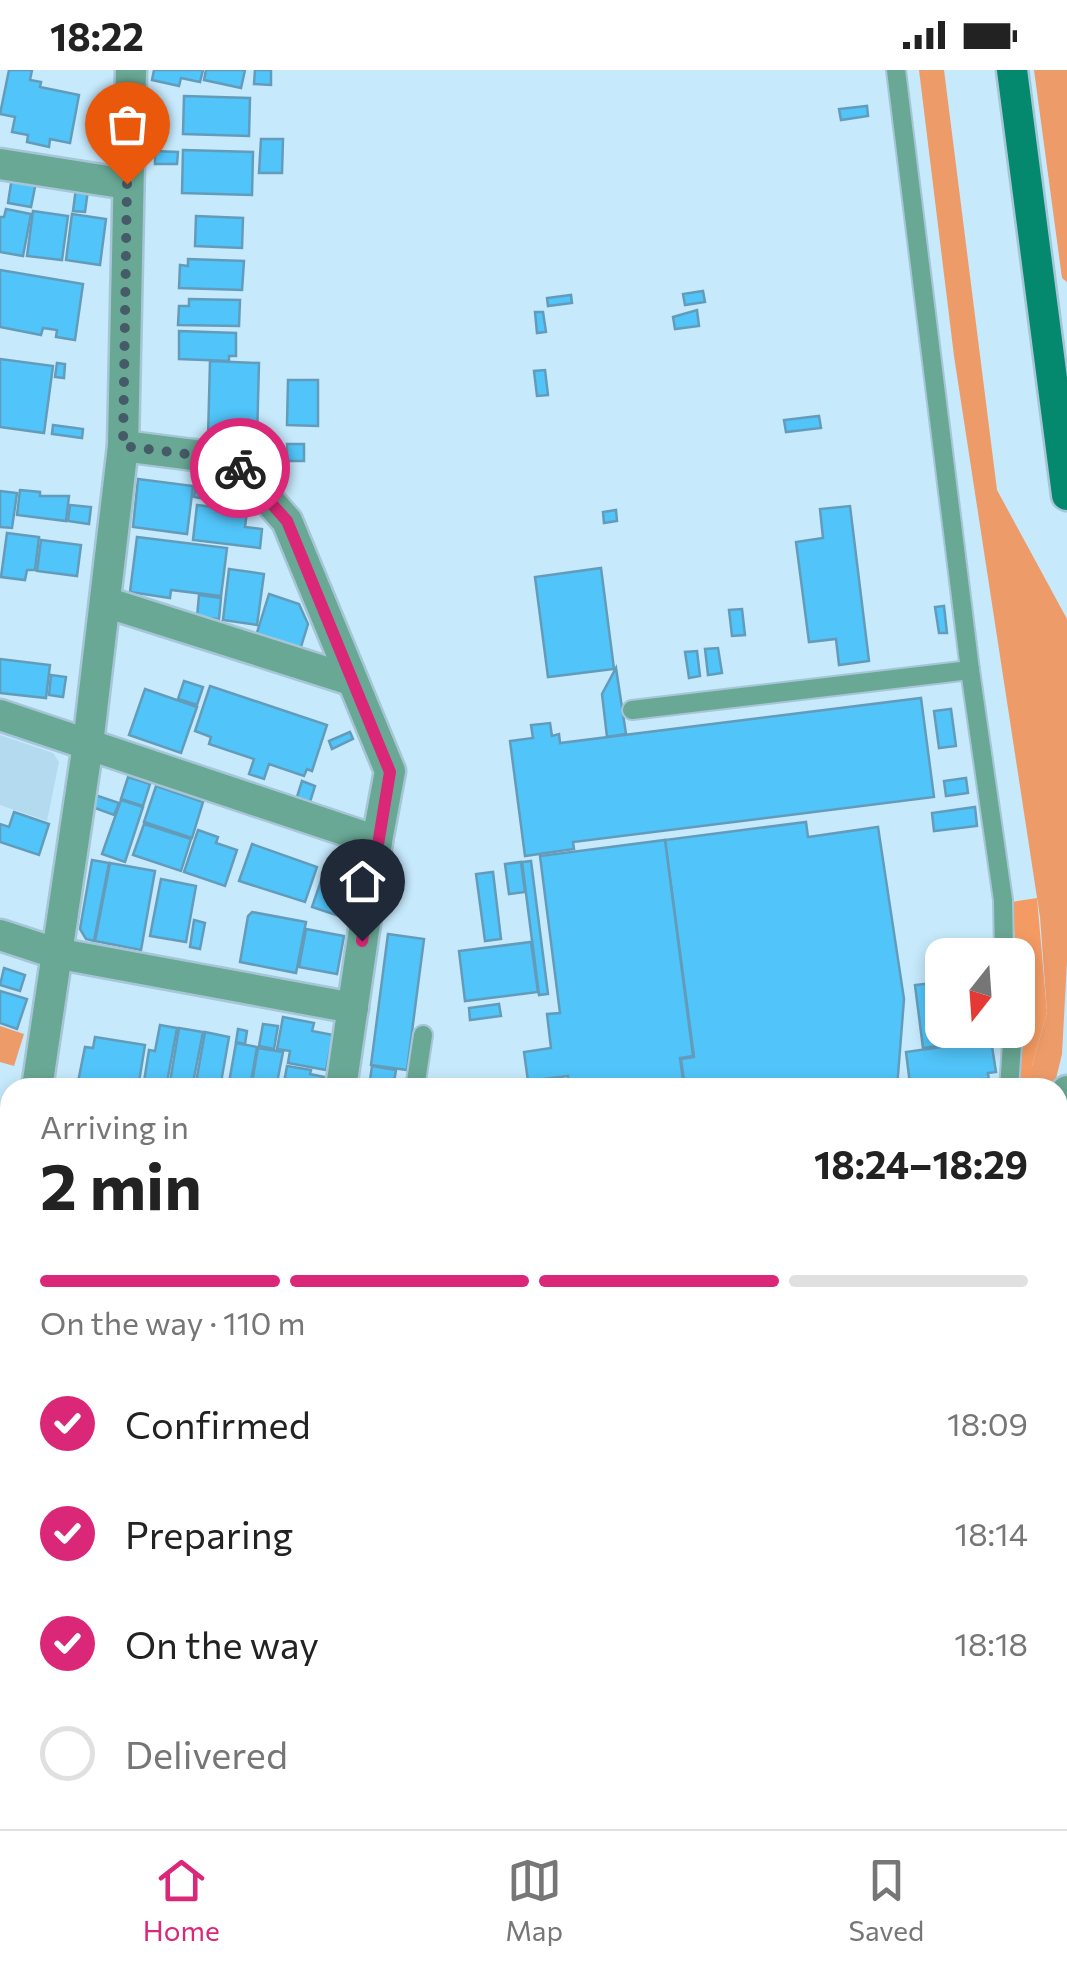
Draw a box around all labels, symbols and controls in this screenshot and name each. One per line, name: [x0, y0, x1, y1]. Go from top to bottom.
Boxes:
text: 18:22: [50, 12, 144, 59]
pin: [85, 82, 170, 185]
icon: bag: [100, 97, 155, 152]
courier: [190, 418, 290, 518]
icon: bike: [213, 441, 268, 496]
pin: [320, 839, 405, 942]
icon: home: [335, 854, 390, 909]
north arrow: [925, 938, 1035, 1048]
map controls: [925, 938, 1035, 1048]
text: Arriving in: [40, 1106, 189, 1146]
text: 18:24–18:29: [814, 1140, 1028, 1187]
text: 2 min: [40, 1144, 202, 1223]
text: On the way · 110 m: [40, 1302, 305, 1342]
icon: check: [40, 1396, 95, 1451]
text: Confirmed: [125, 1400, 311, 1447]
text: 18:09: [947, 1403, 1028, 1443]
icon: check: [40, 1506, 95, 1561]
text: Preparing: [125, 1510, 293, 1557]
text: 18:14: [954, 1513, 1028, 1553]
icon: check: [40, 1616, 95, 1671]
text: On the way: [125, 1620, 319, 1667]
text: 18:18: [954, 1623, 1028, 1663]
text: Delivered: [125, 1730, 288, 1777]
tab: Home: [143, 1853, 220, 1947]
tab: Map: [505, 1853, 563, 1947]
tab: Saved: [849, 1853, 924, 1947]

